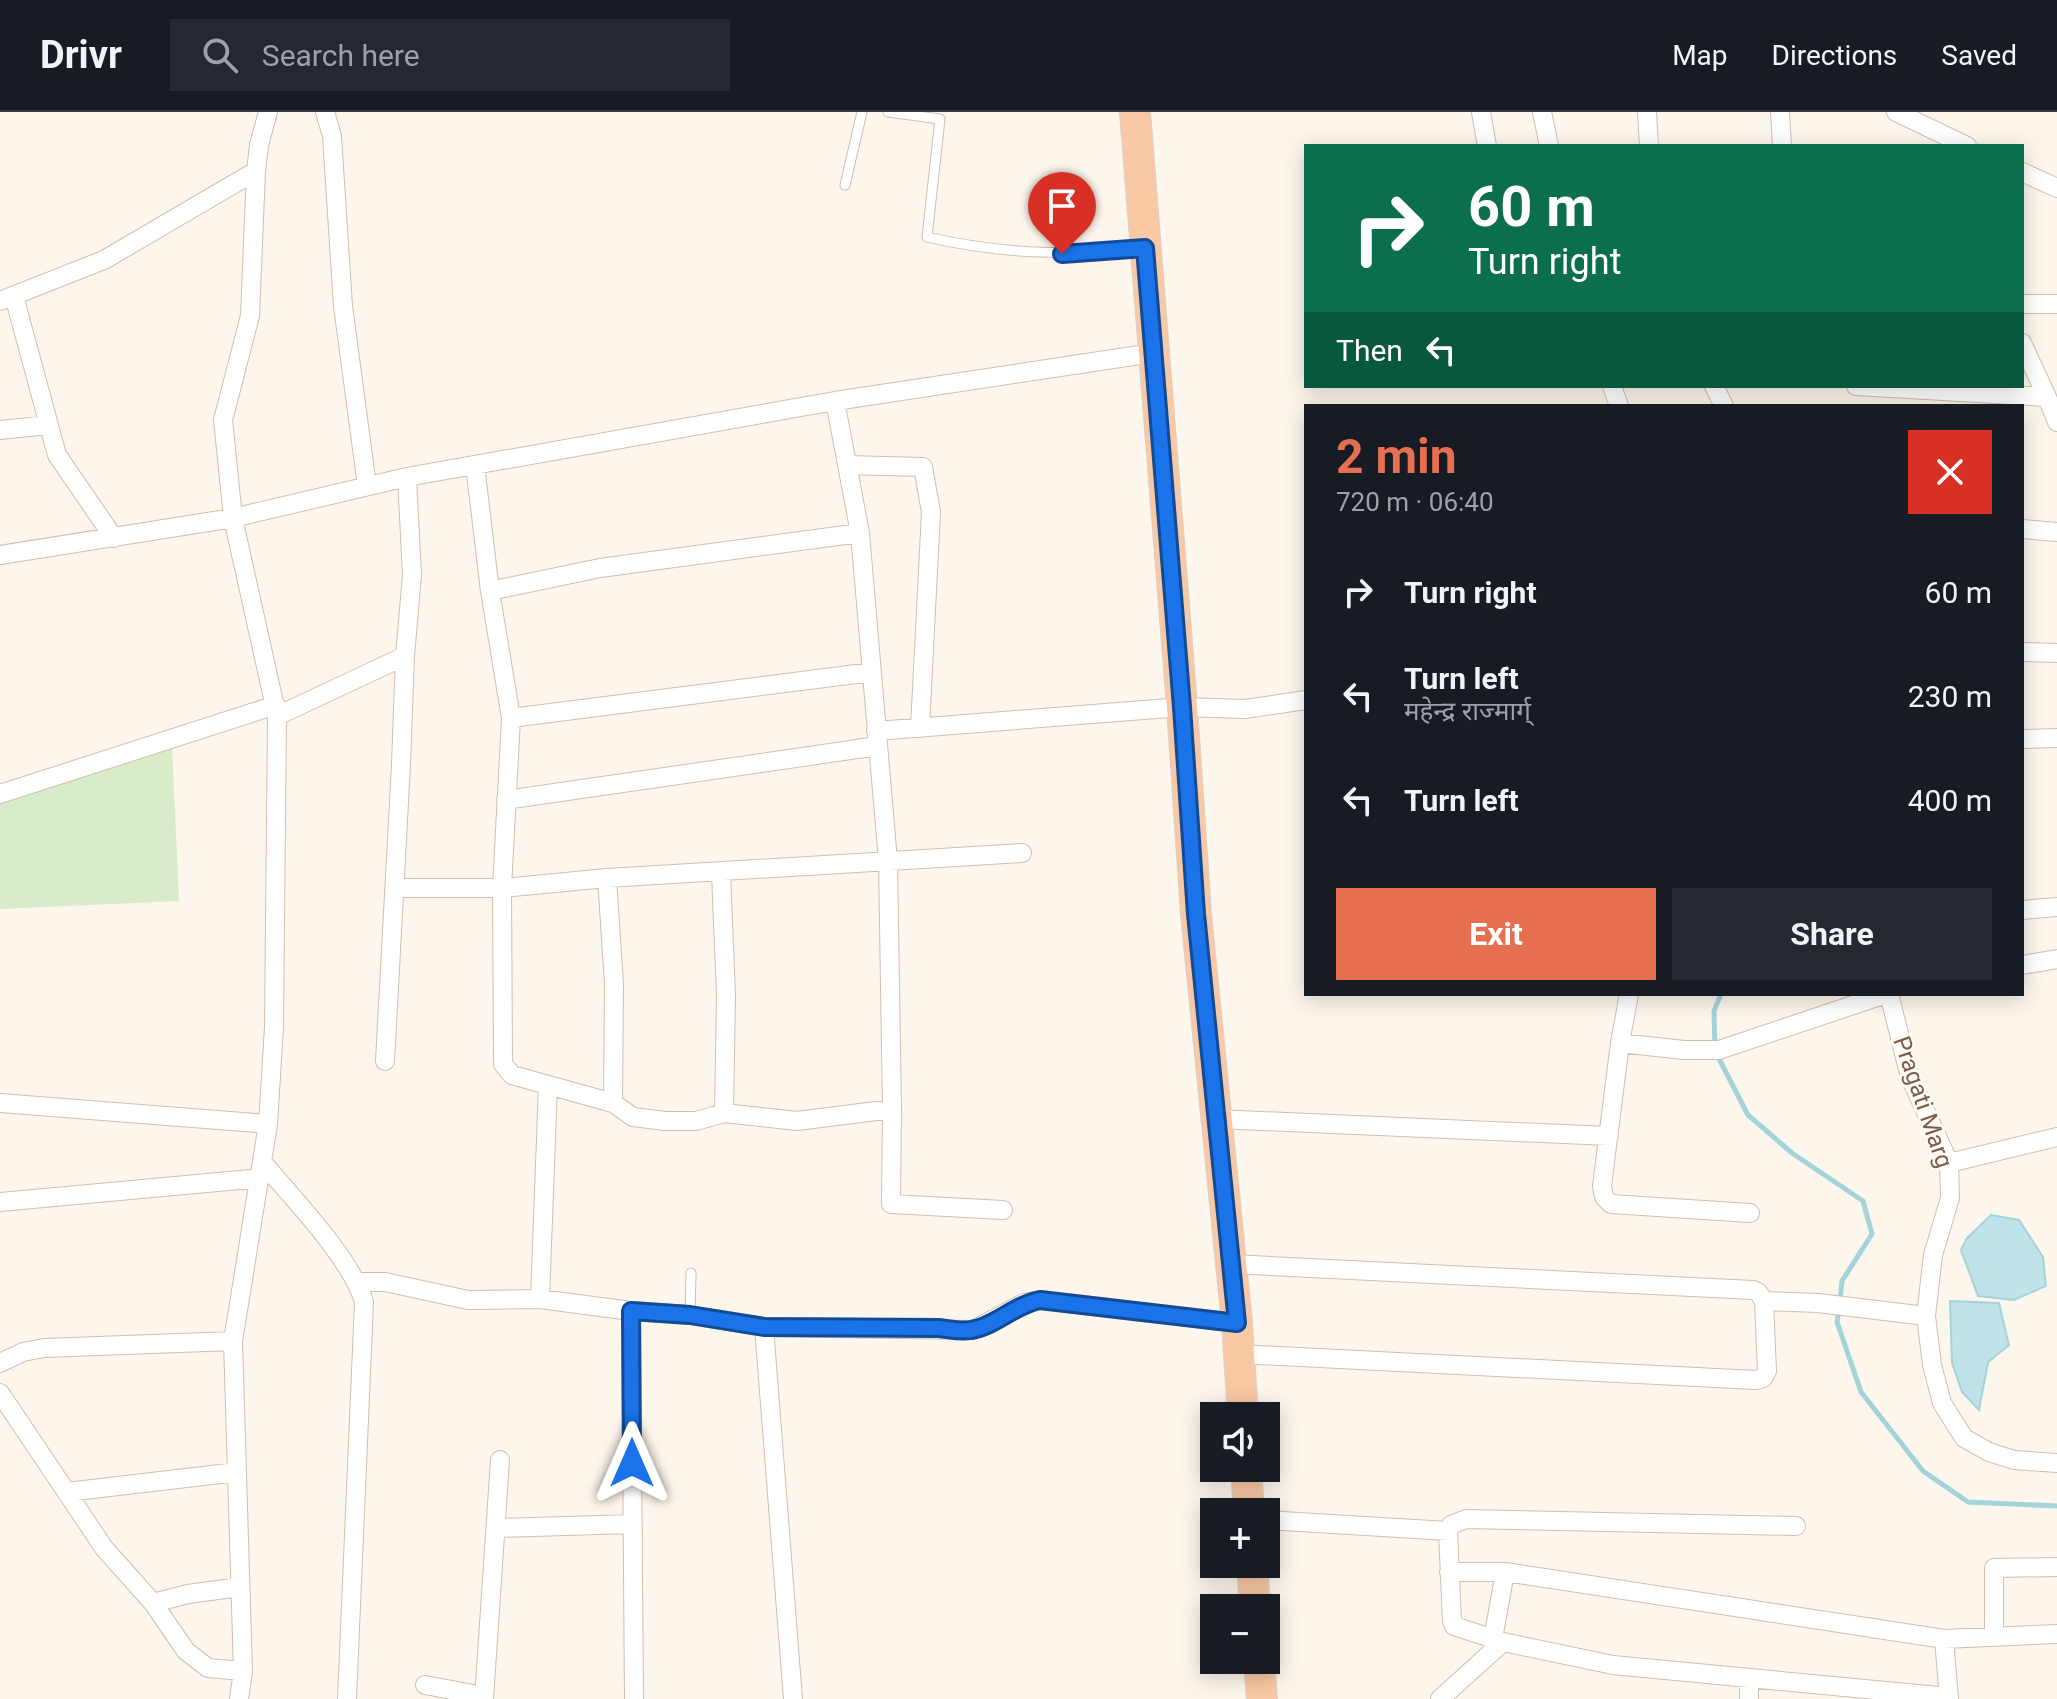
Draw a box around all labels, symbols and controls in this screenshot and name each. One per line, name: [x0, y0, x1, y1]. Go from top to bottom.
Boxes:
search box: [170, 19, 730, 91]
text: Drivr: [40, 33, 122, 77]
icon: search: [198, 33, 242, 77]
text: Search here: [262, 38, 420, 73]
text: Map: [1672, 39, 1728, 72]
text: Directions: [1772, 39, 1897, 72]
text: Saved: [1941, 39, 2017, 72]
pin: [1028, 172, 1096, 254]
text: 60 m: [1468, 174, 1595, 240]
icon: right: [1336, 176, 1440, 280]
icon: arrive: [1040, 184, 1084, 228]
text: Turn right: [1468, 241, 1621, 283]
icon: left: [1419, 328, 1463, 372]
text: Then: [1336, 333, 1403, 368]
text: 2 min: [1336, 428, 1457, 485]
button: close: [1908, 430, 1992, 514]
text: 720 m · 06:40: [1336, 487, 1494, 517]
icon: right: [1336, 570, 1380, 614]
text: Turn right: [1404, 575, 1537, 610]
text: 60 m: [1925, 575, 1992, 610]
text: Turn left: [1404, 661, 1519, 696]
icon: left: [1336, 674, 1380, 718]
text: 230 m: [1908, 679, 1992, 714]
text: महेन्द्र राज्मार्ग्: [1404, 696, 1531, 726]
icon: left: [1336, 778, 1380, 822]
text: Turn left: [1404, 783, 1519, 818]
text: 400 m: [1908, 783, 1992, 818]
button: Exit: [1336, 888, 1656, 980]
button: Share: [1672, 888, 1992, 980]
street label: Pragati Marg: [1887, 1032, 1959, 1172]
map controls: [1200, 1402, 1280, 1674]
button: sound: [1200, 1402, 1280, 1482]
position arrow: [590, 1421, 674, 1505]
button: +: [1200, 1498, 1280, 1578]
button: −: [1200, 1594, 1280, 1674]

